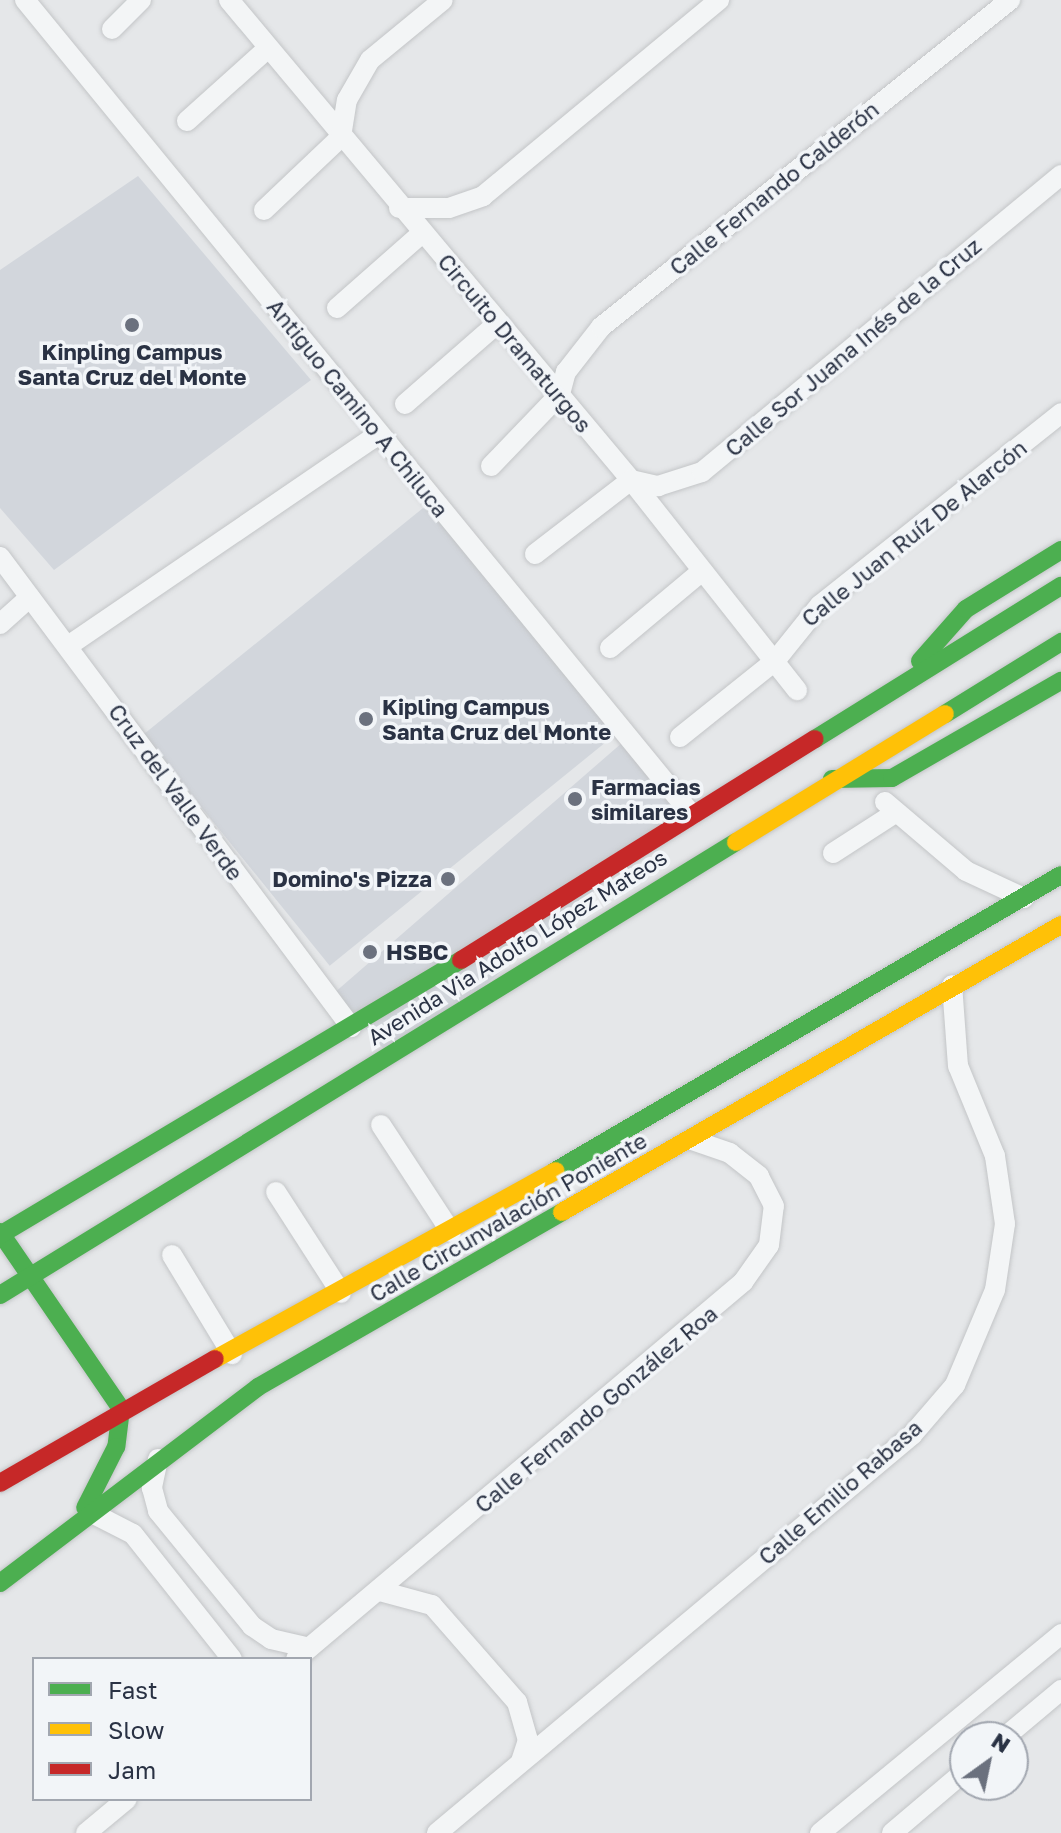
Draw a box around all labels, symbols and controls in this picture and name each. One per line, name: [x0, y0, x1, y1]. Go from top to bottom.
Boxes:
street label: Calle Fernando Calderón: [664, 96, 884, 280]
street label: Calle Sor Juana Inés de la Cruz: [720, 232, 986, 462]
street label: Circuito Dramaturgos: [433, 248, 597, 438]
street label: Antiguo Camino A Chiluca: [262, 294, 454, 522]
marker: Kinpling Campus Santa Cruz del Monte: [123, 316, 141, 334]
place label: Kinpling Campus Santa Cruz del Monte: [17, 338, 247, 390]
street label: Calle Juan Ruíz De Alarcón: [796, 434, 1032, 632]
place label: Kipling Campus Santa Cruz del Monte: [382, 693, 611, 744]
street label: Cruz del Valle Verde: [103, 699, 249, 885]
marker: Kipling Campus Santa Cruz del Monte: [357, 710, 375, 728]
place label: Farmacias similares: [591, 773, 701, 824]
marker: Farmacias similares: [566, 790, 584, 808]
street label: Avenida Via Adolfo López Mateos: [362, 844, 672, 1050]
place label: Domino's Pizza: [272, 866, 432, 892]
marker: Domino's Pizza: [439, 870, 457, 888]
place label: HSBC: [386, 939, 448, 965]
marker: HSBC: [361, 943, 379, 961]
street label: Calle Circunvalación Poniente: [365, 1127, 651, 1307]
street label: Calle Fernando González Roa: [470, 1300, 722, 1518]
street label: Calle Emilio Rabasa: [753, 1414, 927, 1570]
legend: [32, 1657, 312, 1801]
text: Fast: [108, 1675, 158, 1704]
text: Slow: [108, 1715, 164, 1744]
north arrow: [949, 1721, 1029, 1801]
text: N: [987, 1726, 1016, 1758]
text: Jam: [108, 1755, 156, 1784]

